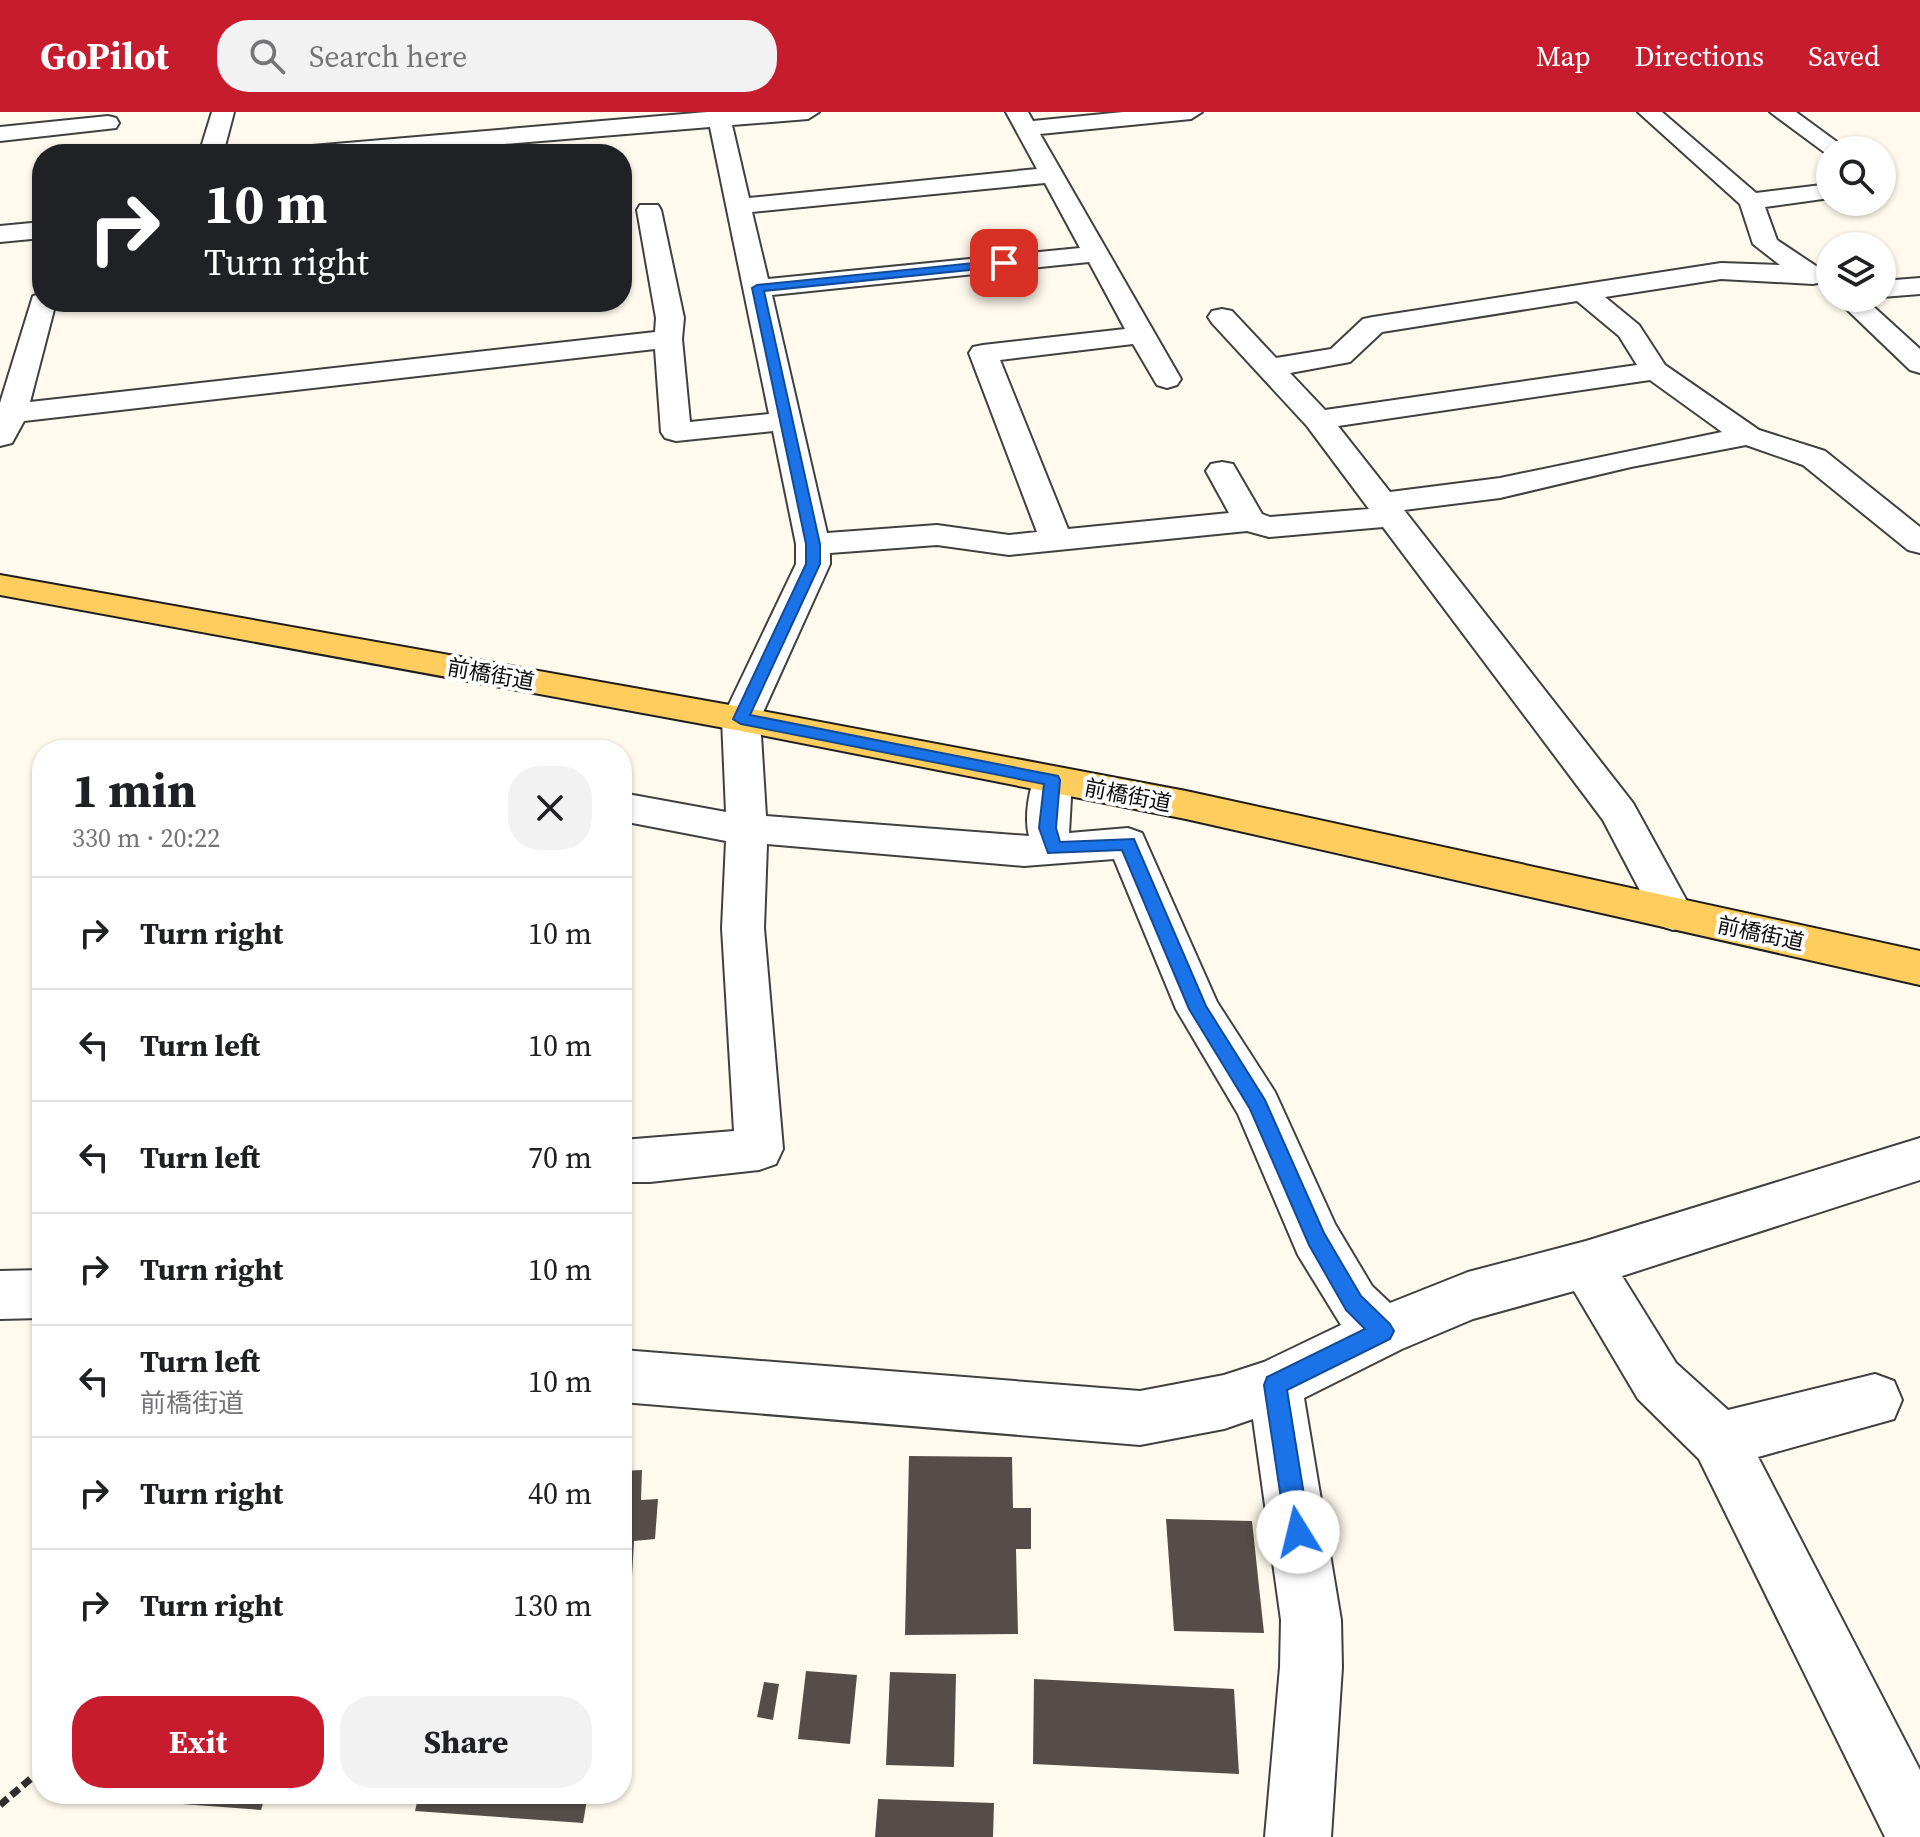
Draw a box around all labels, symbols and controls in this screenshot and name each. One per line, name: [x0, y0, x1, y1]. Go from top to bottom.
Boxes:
search box: [217, 20, 777, 92]
text: GoPilot: [40, 30, 169, 82]
icon: search: [245, 34, 289, 78]
text: Search here: [309, 36, 467, 77]
text: Map: [1536, 37, 1591, 75]
text: Directions: [1635, 37, 1764, 75]
text: Saved: [1808, 37, 1880, 75]
map controls: [1816, 136, 1896, 312]
button: search: [1816, 136, 1896, 216]
text: 10 m: [204, 165, 327, 242]
icon: right: [72, 176, 176, 280]
pin: [970, 229, 1038, 297]
button: layers: [1816, 232, 1896, 312]
text: Turn right: [204, 238, 369, 287]
icon: arrive: [982, 241, 1026, 285]
street label: 前橋街道: [445, 652, 537, 696]
text: 1 min: [72, 757, 197, 823]
button: close: [508, 766, 592, 850]
street label: 前橋街道: [1082, 772, 1174, 818]
text: 330 m · 20:22: [72, 820, 220, 856]
street label: 前橋街道: [1715, 909, 1807, 957]
icon: right: [72, 911, 116, 955]
text: Turn right: [140, 913, 283, 954]
text: 10 m: [528, 913, 592, 954]
icon: left: [72, 1023, 116, 1067]
text: Turn left: [140, 1025, 260, 1066]
text: 10 m: [528, 1025, 592, 1066]
icon: left: [72, 1135, 116, 1179]
text: Turn left: [140, 1137, 260, 1178]
text: 70 m: [528, 1137, 592, 1178]
icon: right: [72, 1247, 116, 1291]
text: Turn right: [140, 1249, 283, 1290]
text: 10 m: [528, 1249, 592, 1290]
text: Turn left: [140, 1341, 260, 1382]
icon: left: [72, 1359, 116, 1403]
text: 10 m: [528, 1361, 592, 1402]
text: 前橋街道: [140, 1385, 244, 1421]
icon: right: [72, 1471, 116, 1515]
text: Turn right: [140, 1473, 283, 1514]
text: 40 m: [528, 1473, 592, 1514]
position arrow: [1256, 1490, 1340, 1574]
icon: right: [72, 1583, 116, 1627]
text: Turn right: [140, 1585, 283, 1626]
text: 130 m: [513, 1585, 592, 1626]
button: Exit: [72, 1696, 324, 1788]
button: Share: [340, 1696, 592, 1788]

